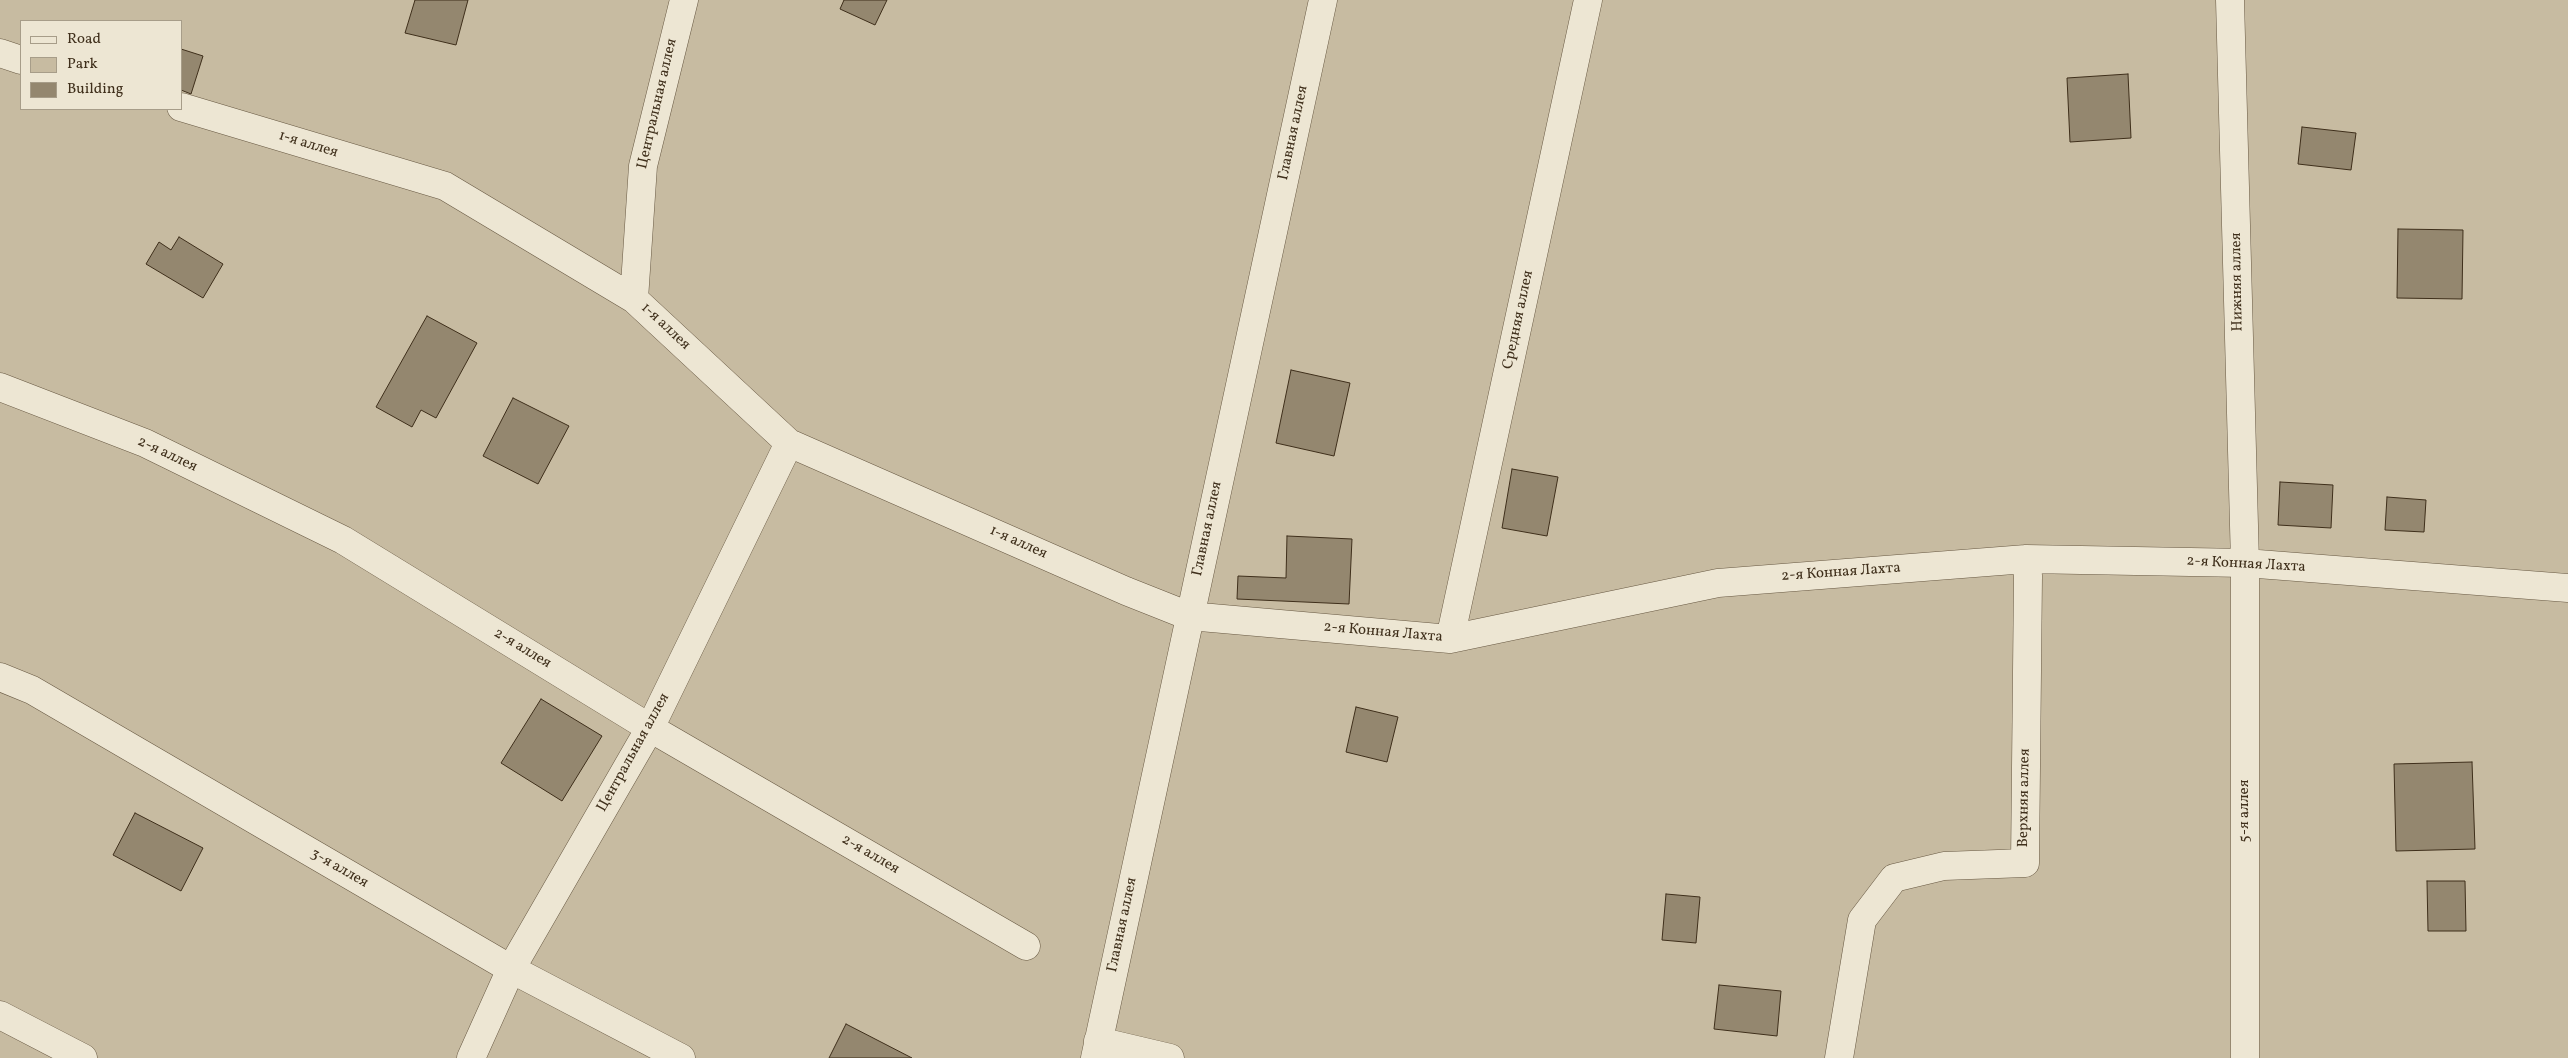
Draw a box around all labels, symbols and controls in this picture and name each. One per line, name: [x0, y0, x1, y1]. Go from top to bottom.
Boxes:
legend: [20, 20, 182, 110]
text: Road: [67, 29, 101, 50]
street label: Центральная аллея: [634, 37, 682, 171]
text: Park: [67, 54, 98, 75]
text: Building: [67, 79, 123, 100]
street label: Главная аллея: [1275, 84, 1313, 182]
street label: 1-я аллея: [276, 127, 340, 163]
street label: Нижняя аллея: [2228, 232, 2248, 332]
street label: Средняя аллея: [1500, 269, 1538, 371]
street label: 1-я аллея: [636, 300, 694, 354]
street label: 2-я аллея: [134, 433, 200, 477]
street label: Главная аллея: [1189, 480, 1227, 578]
street label: 1-я аллея: [986, 522, 1050, 564]
street label: 2-я Конная Лахта: [2186, 553, 2306, 577]
street label: 2-я Конная Лахта: [1781, 560, 1901, 586]
street label: 2-я Конная Лахта: [1323, 619, 1443, 647]
street label: 2-я аллея: [490, 625, 554, 673]
street label: Центральная аллея: [594, 690, 674, 816]
street label: Верхняя аллея: [2015, 748, 2035, 848]
street label: 5-я аллея: [2236, 779, 2254, 843]
street label: 2-я аллея: [838, 831, 902, 879]
street label: 3-я аллея: [307, 845, 371, 893]
street label: Главная аллея: [1104, 876, 1142, 974]

